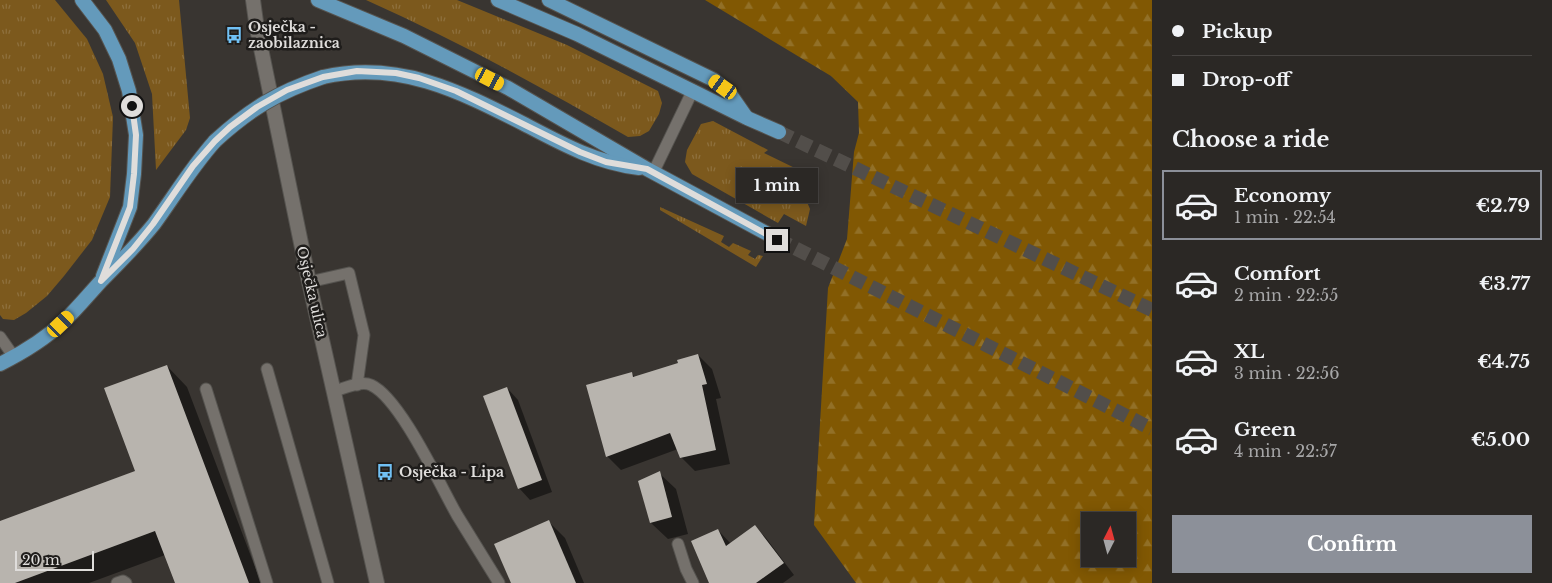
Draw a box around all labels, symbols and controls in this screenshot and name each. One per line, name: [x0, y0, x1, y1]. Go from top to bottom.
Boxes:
place label: Osječka - zaobilaznica: [248, 18, 340, 52]
text: Pickup: [1202, 20, 1273, 43]
bus stop icon: Osječka - zaobilaznica: [224, 25, 244, 45]
car: [473, 66, 506, 92]
text: Drop-off: [1202, 68, 1291, 91]
car: [706, 72, 739, 102]
route start: [121, 95, 143, 117]
text: Choose a ride: [1172, 126, 1329, 153]
callout: 1 min: [736, 168, 818, 202]
text: 1 min: [754, 175, 800, 195]
icon: car: [1174, 183, 1219, 228]
text: Economy: [1234, 184, 1331, 207]
text: €2.79: [1476, 194, 1530, 217]
text: 1 min · 22:54: [1234, 207, 1336, 227]
route end: [766, 229, 788, 251]
street label: Osječka ulica: [293, 244, 331, 340]
icon: car: [1174, 261, 1219, 306]
text: Comfort: [1234, 262, 1321, 285]
text: €3.77: [1479, 272, 1530, 295]
text: 2 min · 22:55: [1234, 285, 1338, 305]
car: [44, 308, 77, 340]
icon: car: [1174, 339, 1219, 384]
text: XL: [1234, 340, 1264, 363]
text: €4.75: [1477, 350, 1530, 373]
text: 3 min · 22:56: [1234, 363, 1340, 383]
icon: car: [1174, 417, 1219, 462]
text: Green: [1234, 418, 1296, 441]
text: €5.00: [1471, 428, 1530, 451]
text: 4 min · 22:57: [1234, 441, 1337, 461]
bus stop icon: Osječka - Lipa: [375, 462, 395, 482]
place label: Osječka - Lipa: [399, 463, 504, 481]
north arrow: [1081, 512, 1136, 568]
map controls: [1081, 512, 1136, 567]
button: Confirm: [1172, 515, 1532, 573]
scale bar: [15, 548, 94, 571]
text: 20 m: [22, 551, 60, 569]

